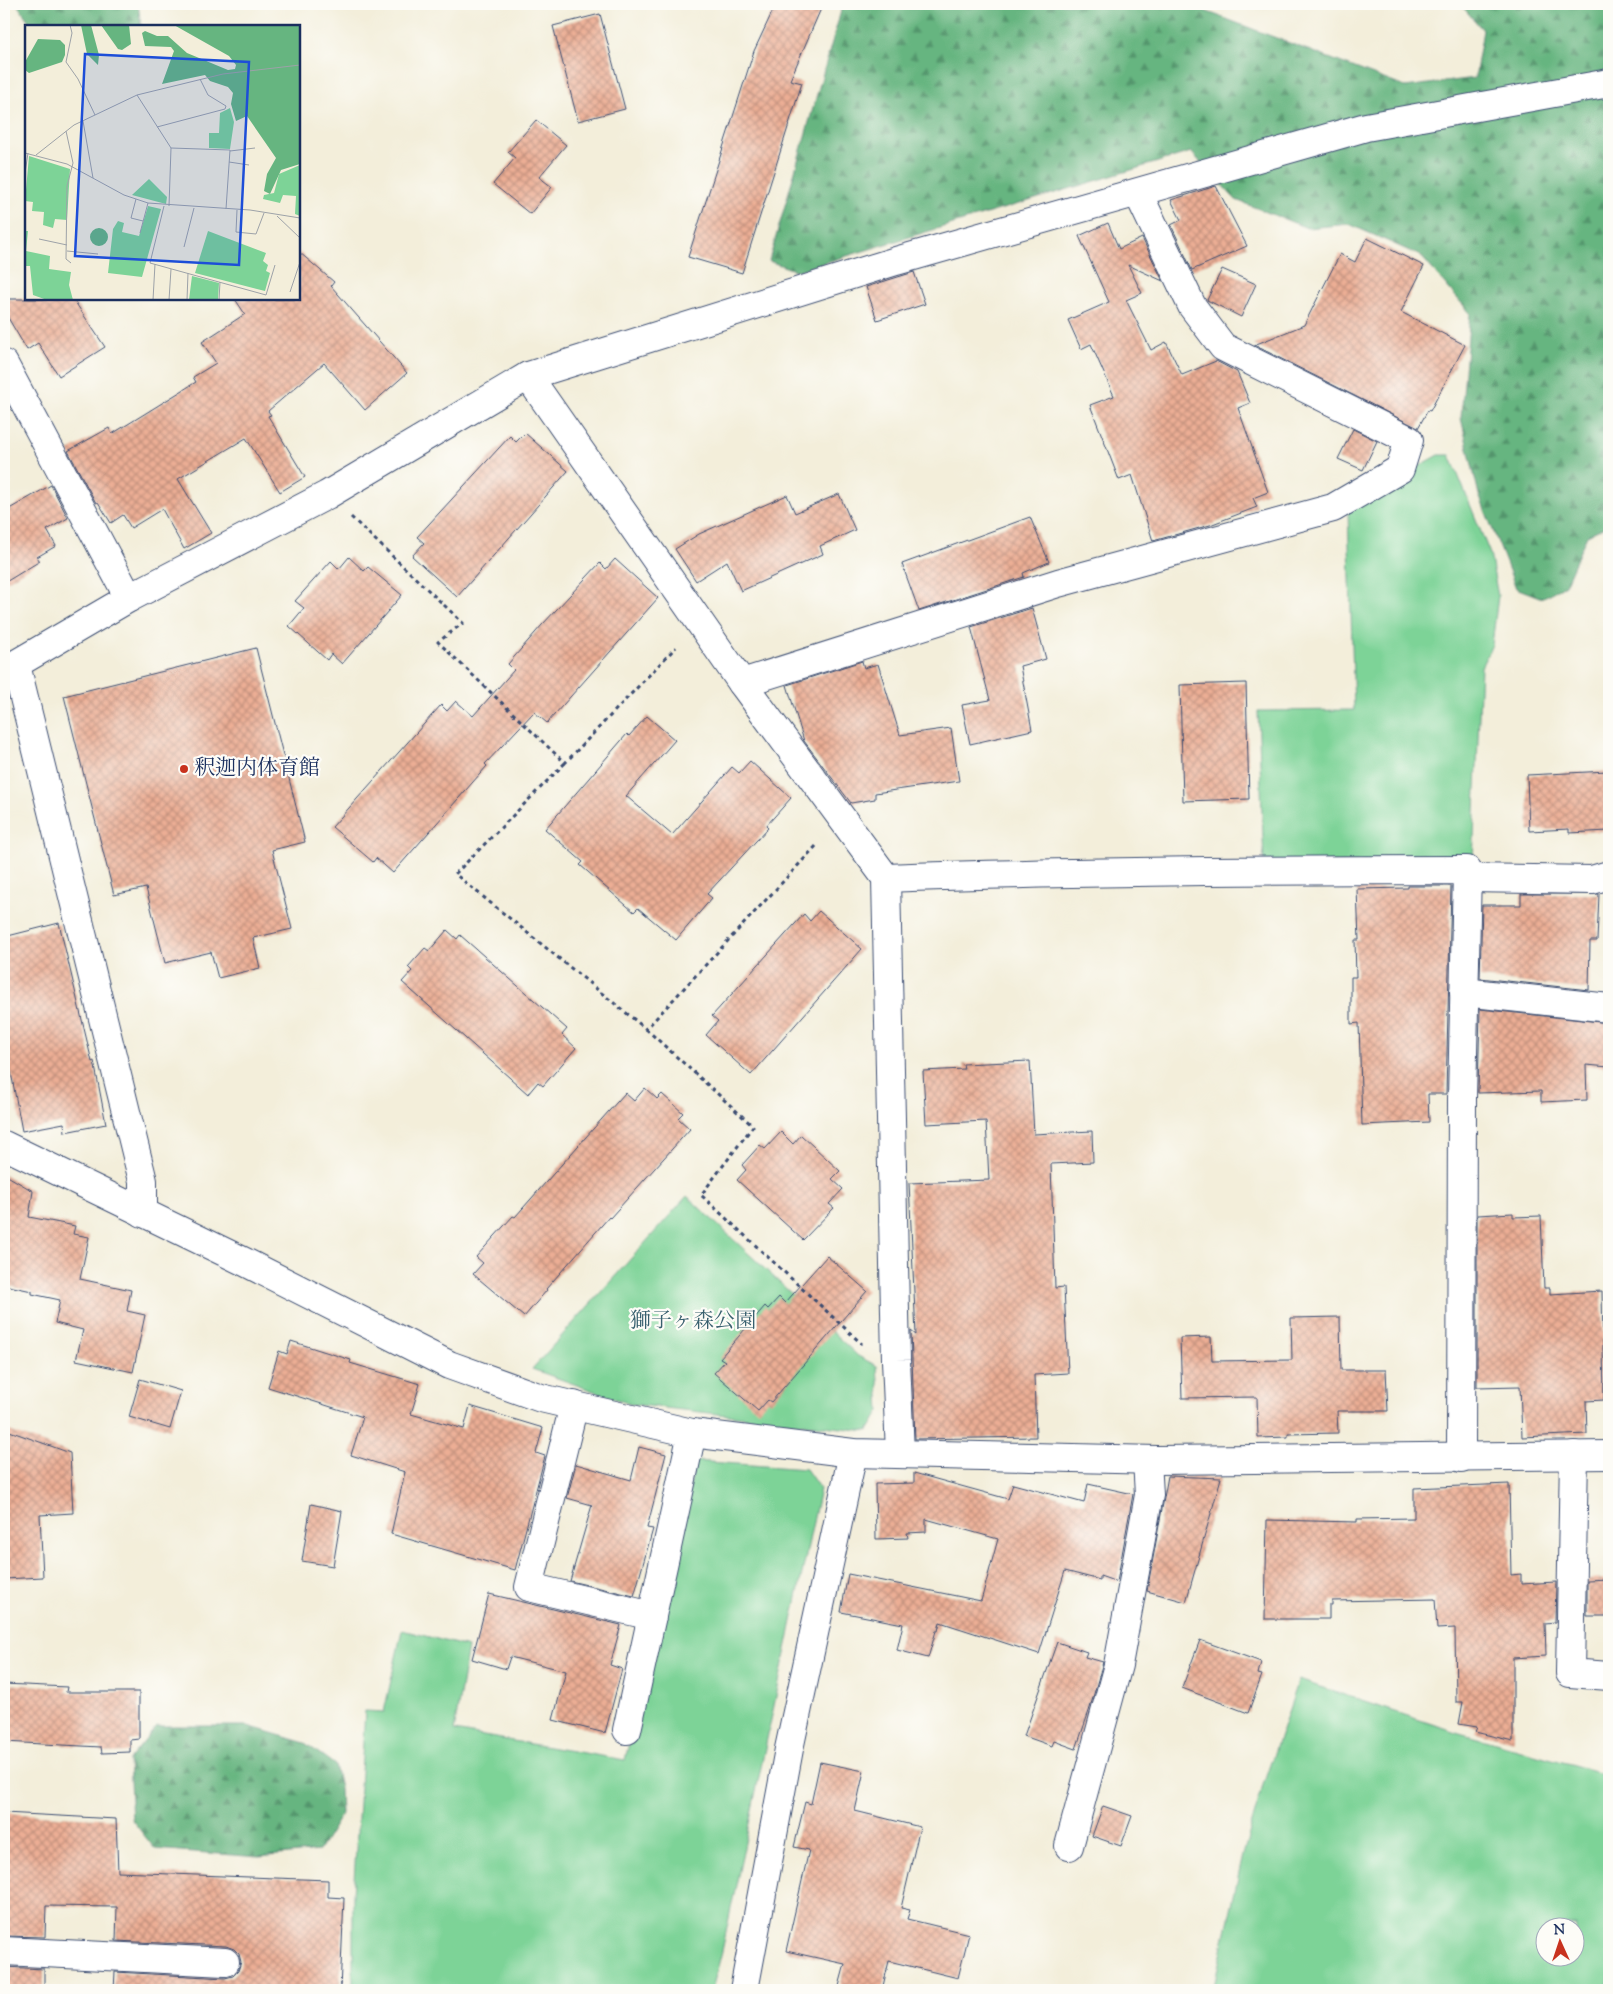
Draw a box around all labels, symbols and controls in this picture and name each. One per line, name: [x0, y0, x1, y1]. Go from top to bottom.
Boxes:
inset map: [25, 25, 300, 300]
place label: 釈迦内体育館: [194, 754, 320, 784]
marker: 釈迦内体育館: [178, 763, 190, 775]
park label: 獅子ヶ森公園: [630, 1307, 756, 1337]
north arrow: [1536, 1916, 1586, 1966]
text: N: [1553, 1921, 1566, 1941]

